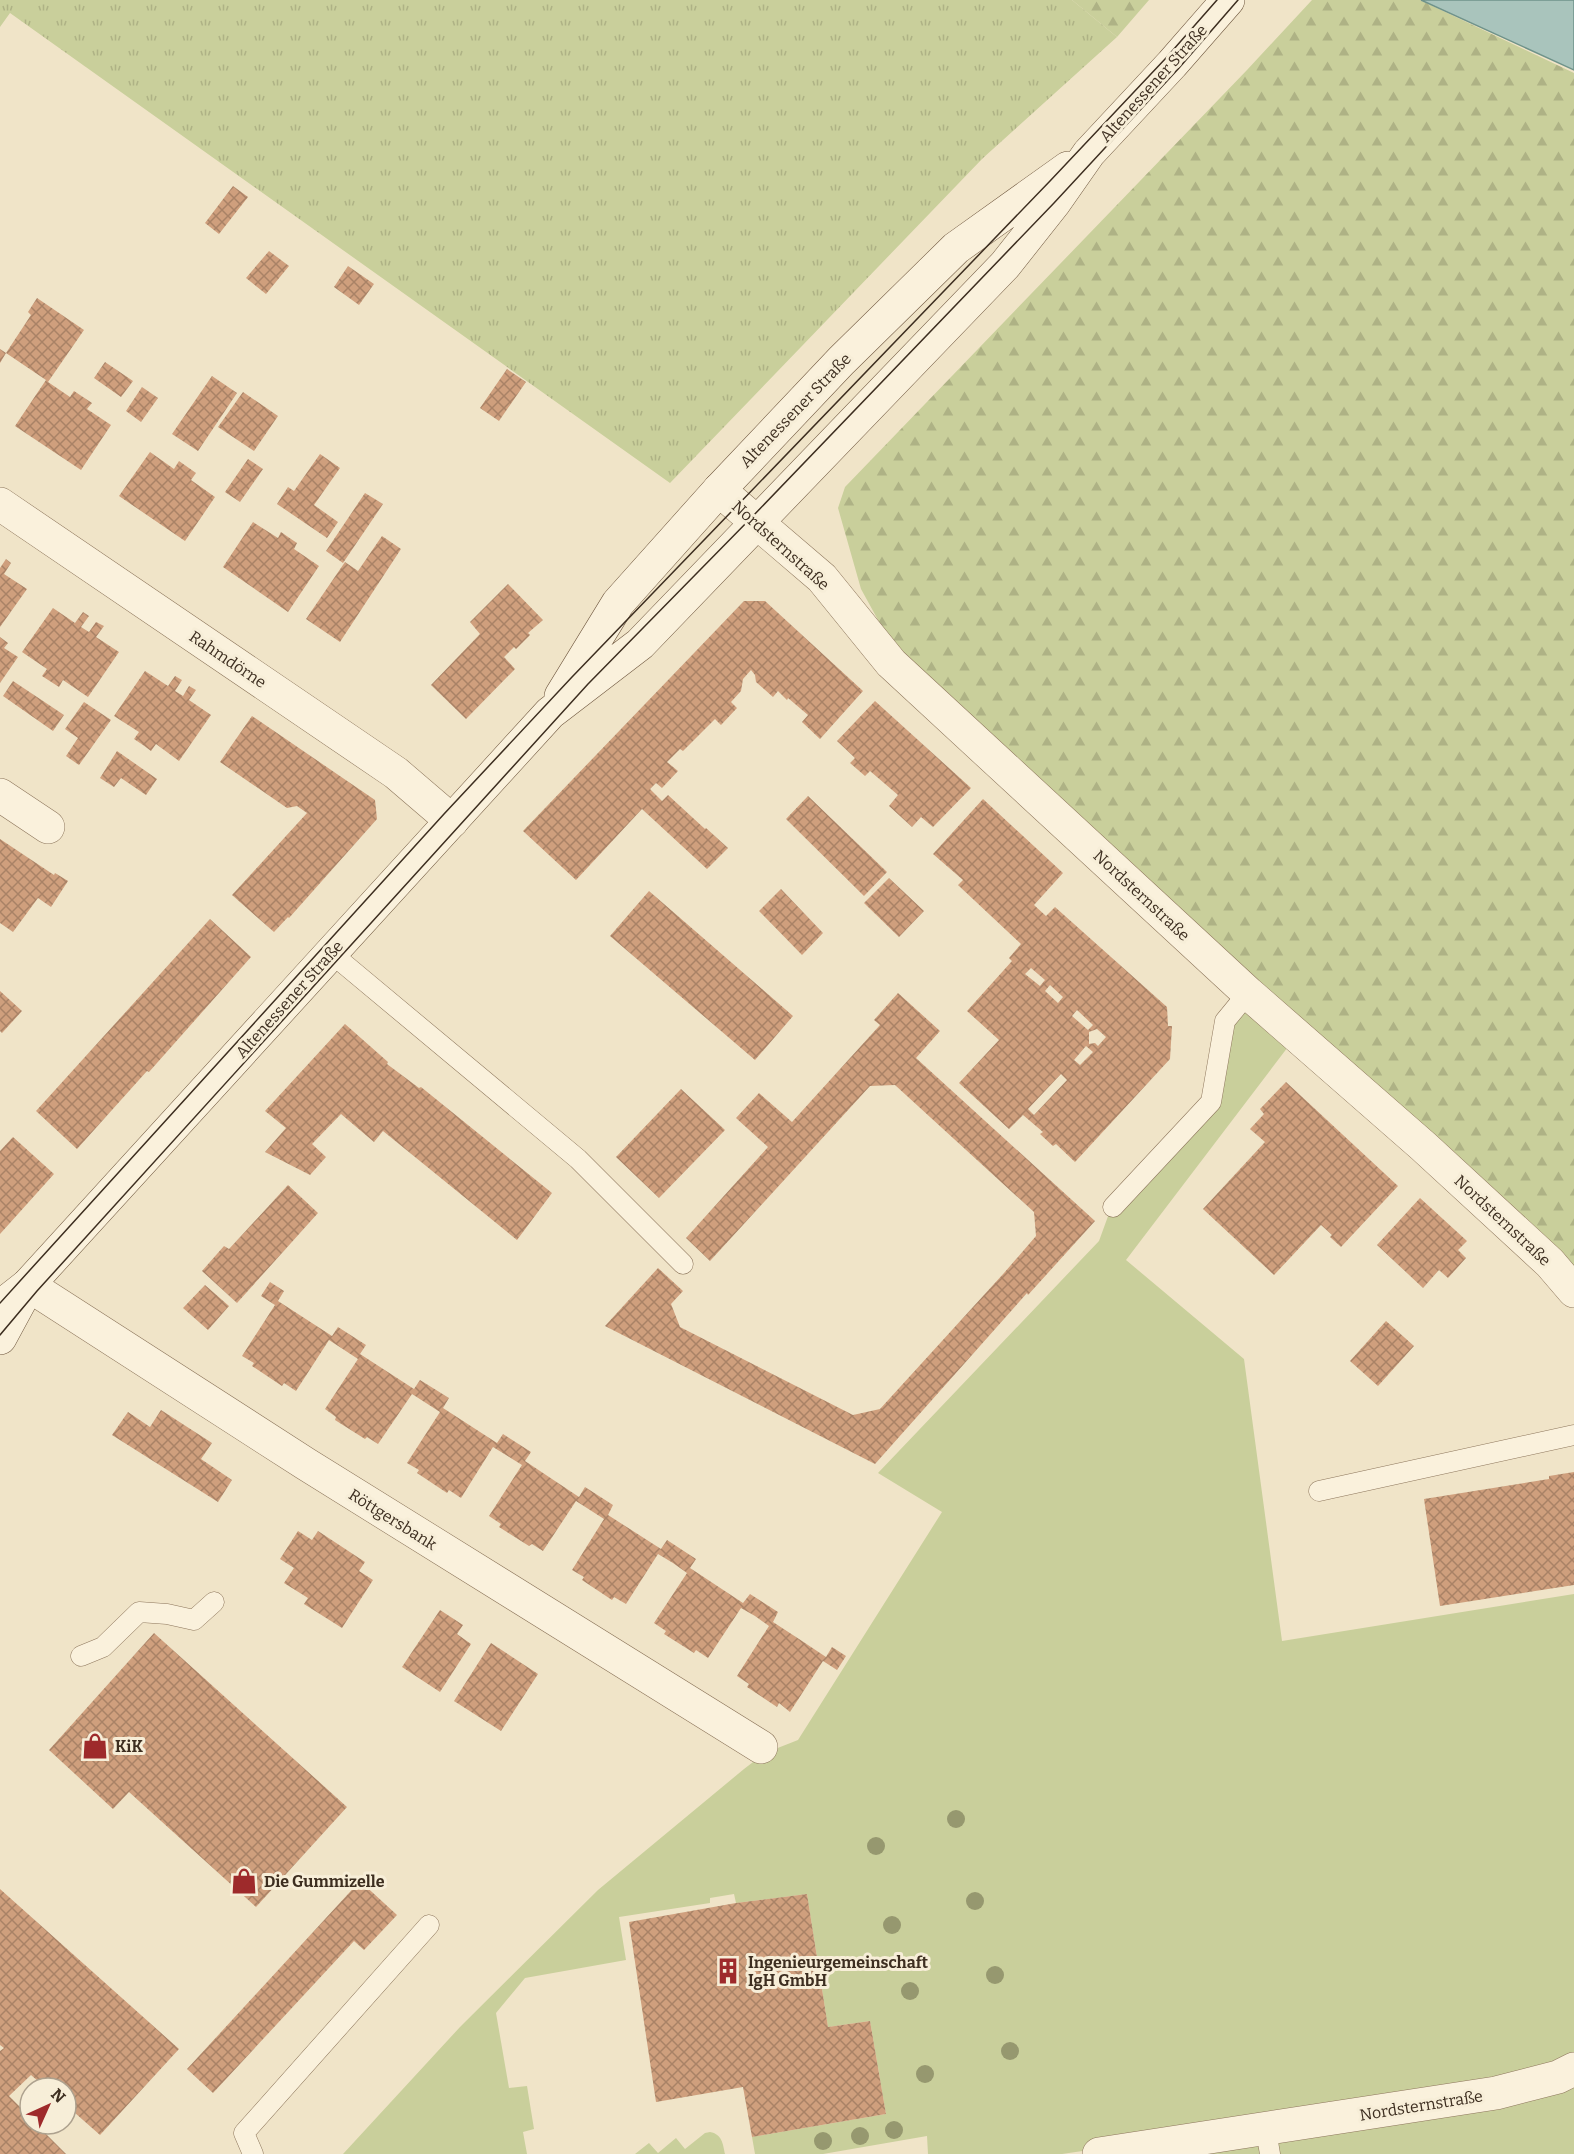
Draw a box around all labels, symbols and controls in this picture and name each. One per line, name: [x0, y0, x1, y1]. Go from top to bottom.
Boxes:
street label: Altenessener Straße: [1096, 21, 1211, 146]
street label: Altenessener Straße: [736, 349, 855, 471]
street label: Nordsternstraße: [728, 497, 833, 594]
street label: Rahmdörne: [186, 627, 270, 692]
street label: Nordsternstraße: [1090, 846, 1194, 945]
street label: Altenessener Straße: [232, 937, 347, 1062]
street label: Nordsternstraße: [1451, 1171, 1555, 1270]
street label: Röttgersbank: [345, 1485, 440, 1554]
shop icon: KiK: [80, 1731, 110, 1761]
place label: KiK: [115, 1737, 143, 1756]
shop icon: Die Gummizelle: [229, 1866, 259, 1896]
place label: Die Gummizelle: [264, 1872, 385, 1891]
place label: Ingenieurgemeinschaft IgH GmbH: [748, 1953, 929, 1990]
building icon: Ingenieurgemeinschaft IgH GmbH: [713, 1956, 743, 1986]
north arrow: [18, 2076, 78, 2136]
text: N: [47, 2085, 69, 2107]
street label: Nordsternstraße: [1358, 2086, 1484, 2125]

